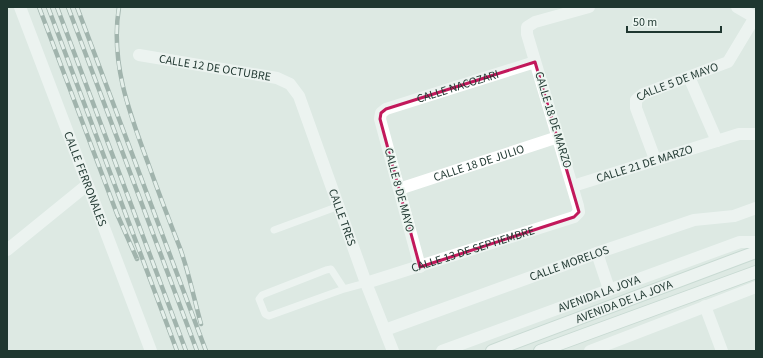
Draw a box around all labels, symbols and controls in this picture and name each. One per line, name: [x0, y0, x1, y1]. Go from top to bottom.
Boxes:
scale bar: [627, 8, 721, 34]
text: 50 m: [633, 14, 657, 31]
street label: CALLE 12 DE OCTUBRE: [158, 50, 272, 85]
street label: CALLE 5 DE MAYO: [632, 58, 721, 105]
street label: CALLE NACOZARI: [415, 65, 501, 107]
street label: CALLE 18 DE MARZO: [530, 70, 576, 170]
street label: CALLE FERRONALES: [60, 129, 111, 229]
street label: CALLE 18 DE JULIO: [431, 140, 527, 186]
street label: CALLE 21 DE MARZO: [594, 140, 695, 187]
street label: CALLE 8 DE MAYO: [380, 146, 418, 234]
street label: CALLE TRES: [324, 186, 361, 248]
street label: CALLE 13 DE SEPTIEMBRE: [409, 222, 537, 277]
street label: CALLE MORELOS: [527, 241, 611, 285]
street label: AVENIDA LA JOYA: [555, 271, 643, 316]
street label: AVENIDA DE LA JOYA: [573, 275, 675, 327]

